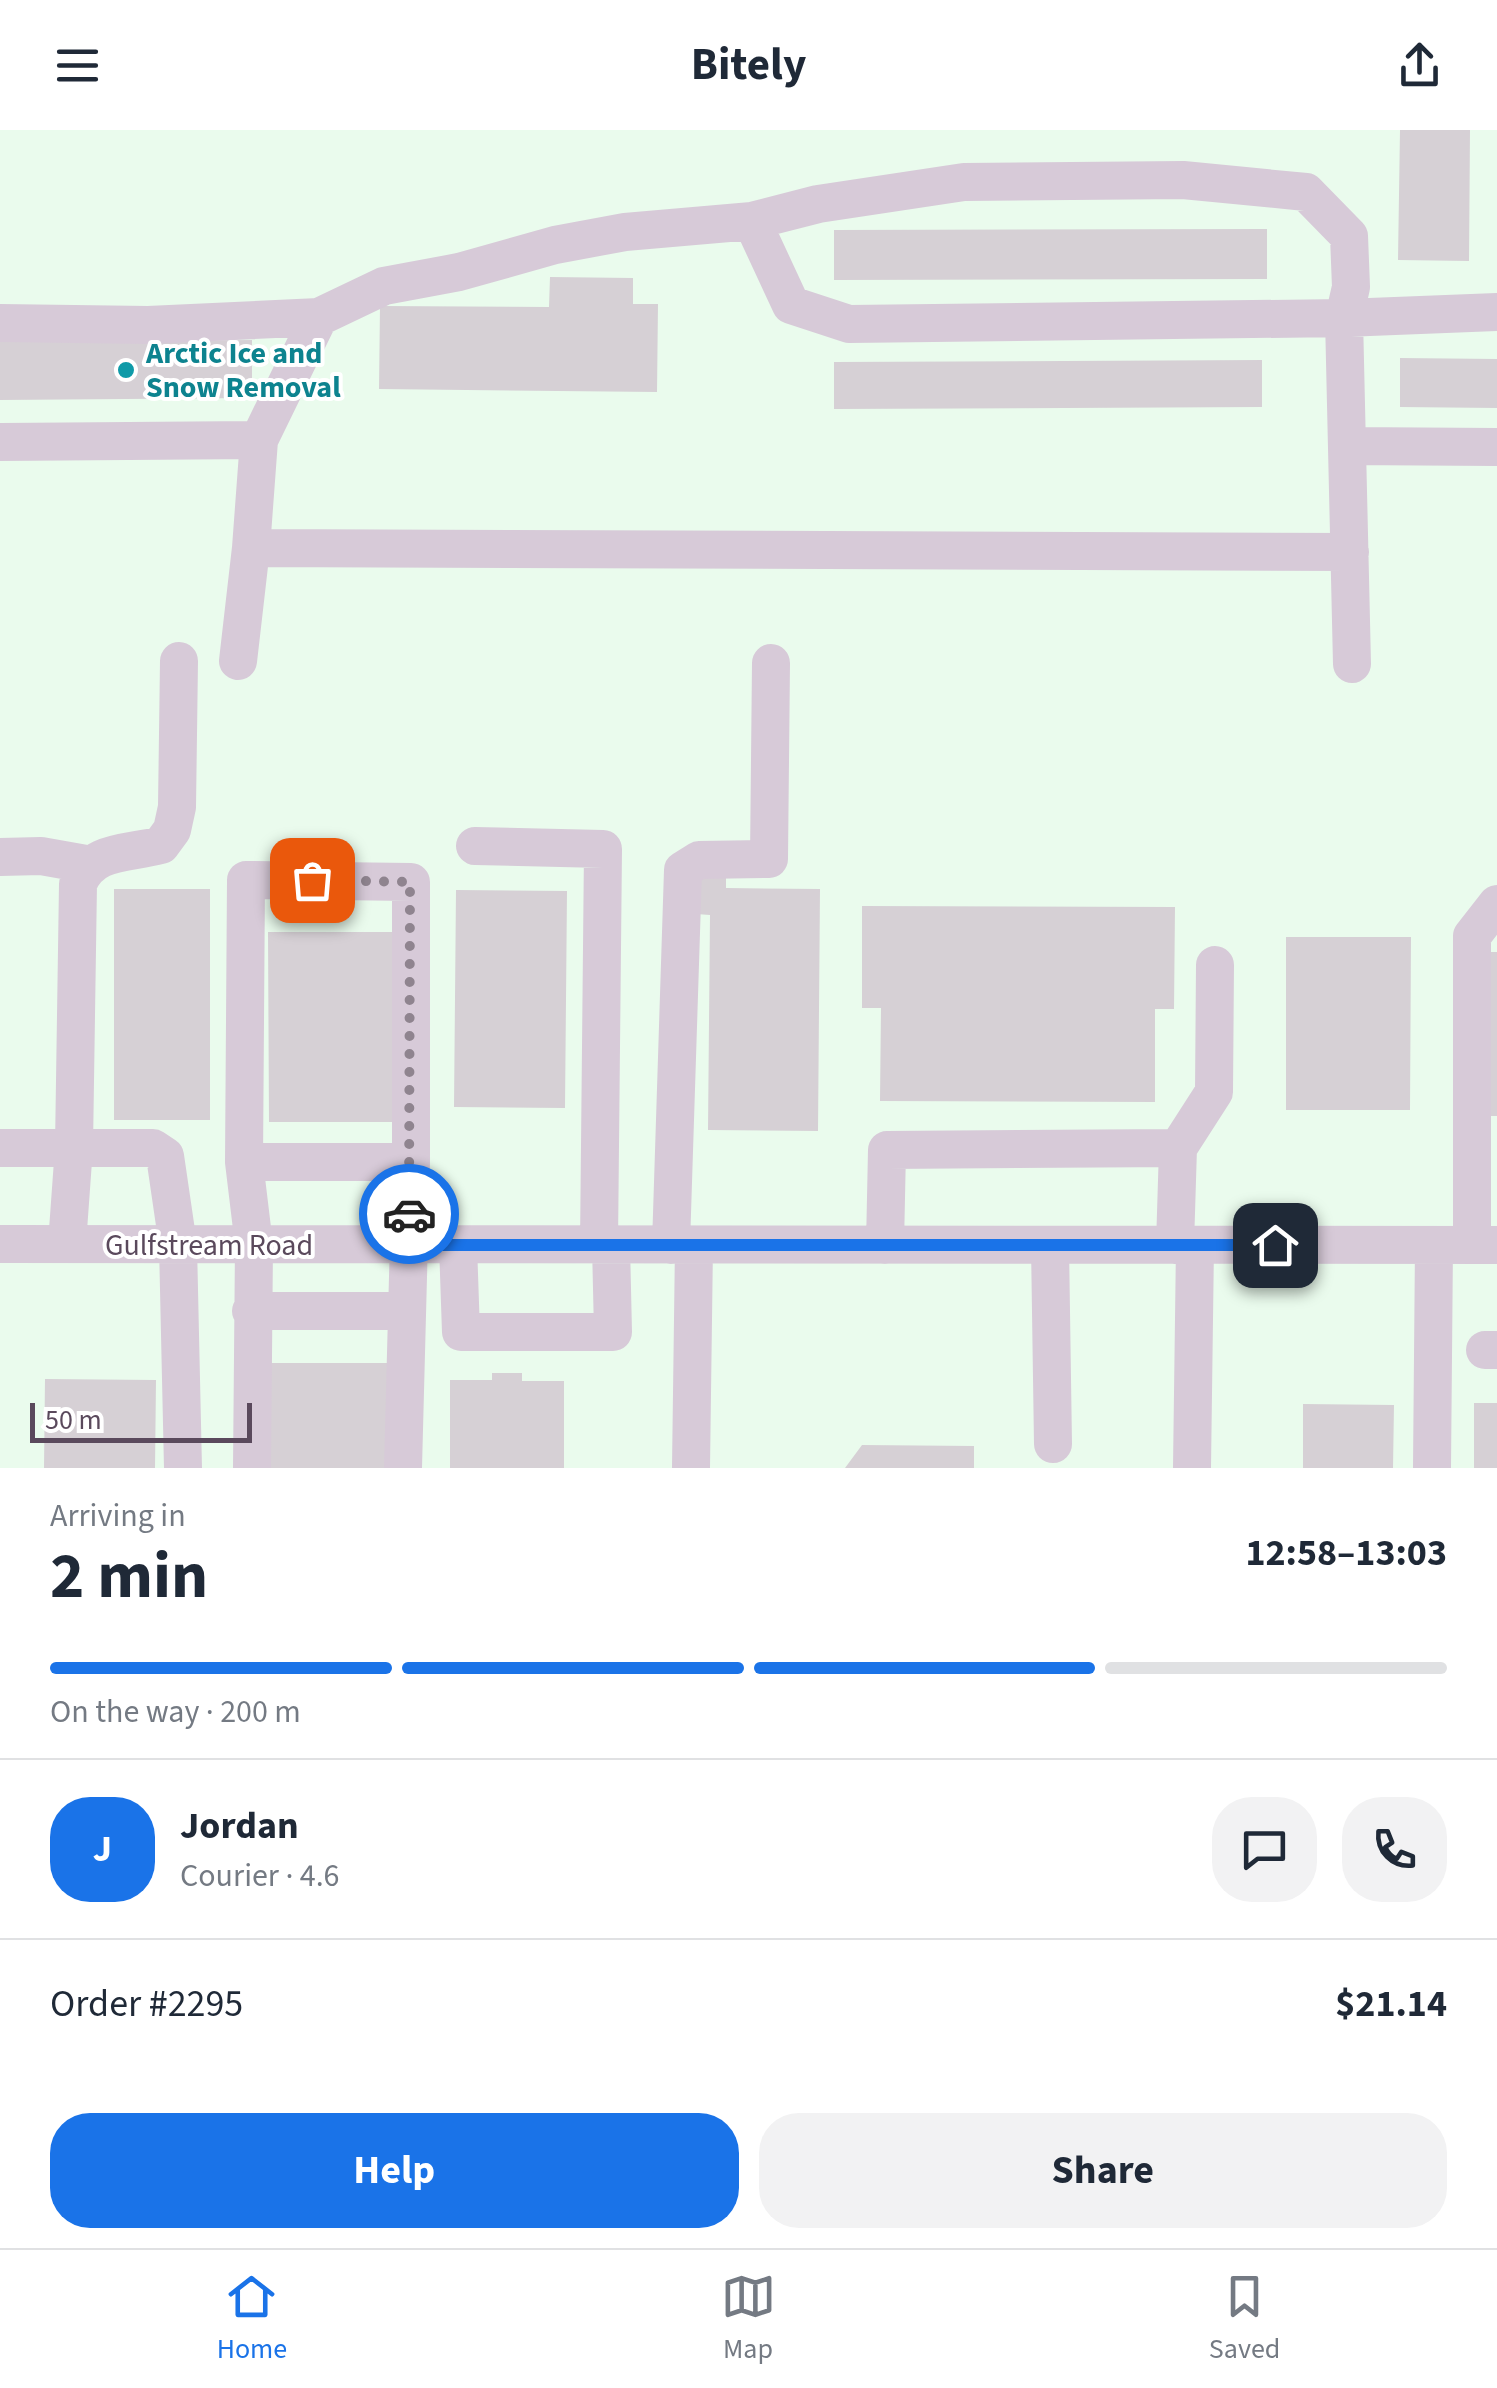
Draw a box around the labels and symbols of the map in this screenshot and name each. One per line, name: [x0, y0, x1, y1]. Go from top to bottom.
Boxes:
place label: Arctic Ice and Snow Removal: [145, 332, 341, 409]
marker: Arctic Ice and Snow Removal: [115, 359, 137, 381]
pin: [270, 838, 355, 923]
courier: [359, 1164, 459, 1264]
pin: [1233, 1203, 1318, 1288]
street label: Gulfstream Road: [105, 1224, 313, 1267]
scale bar: [30, 1398, 252, 1442]

